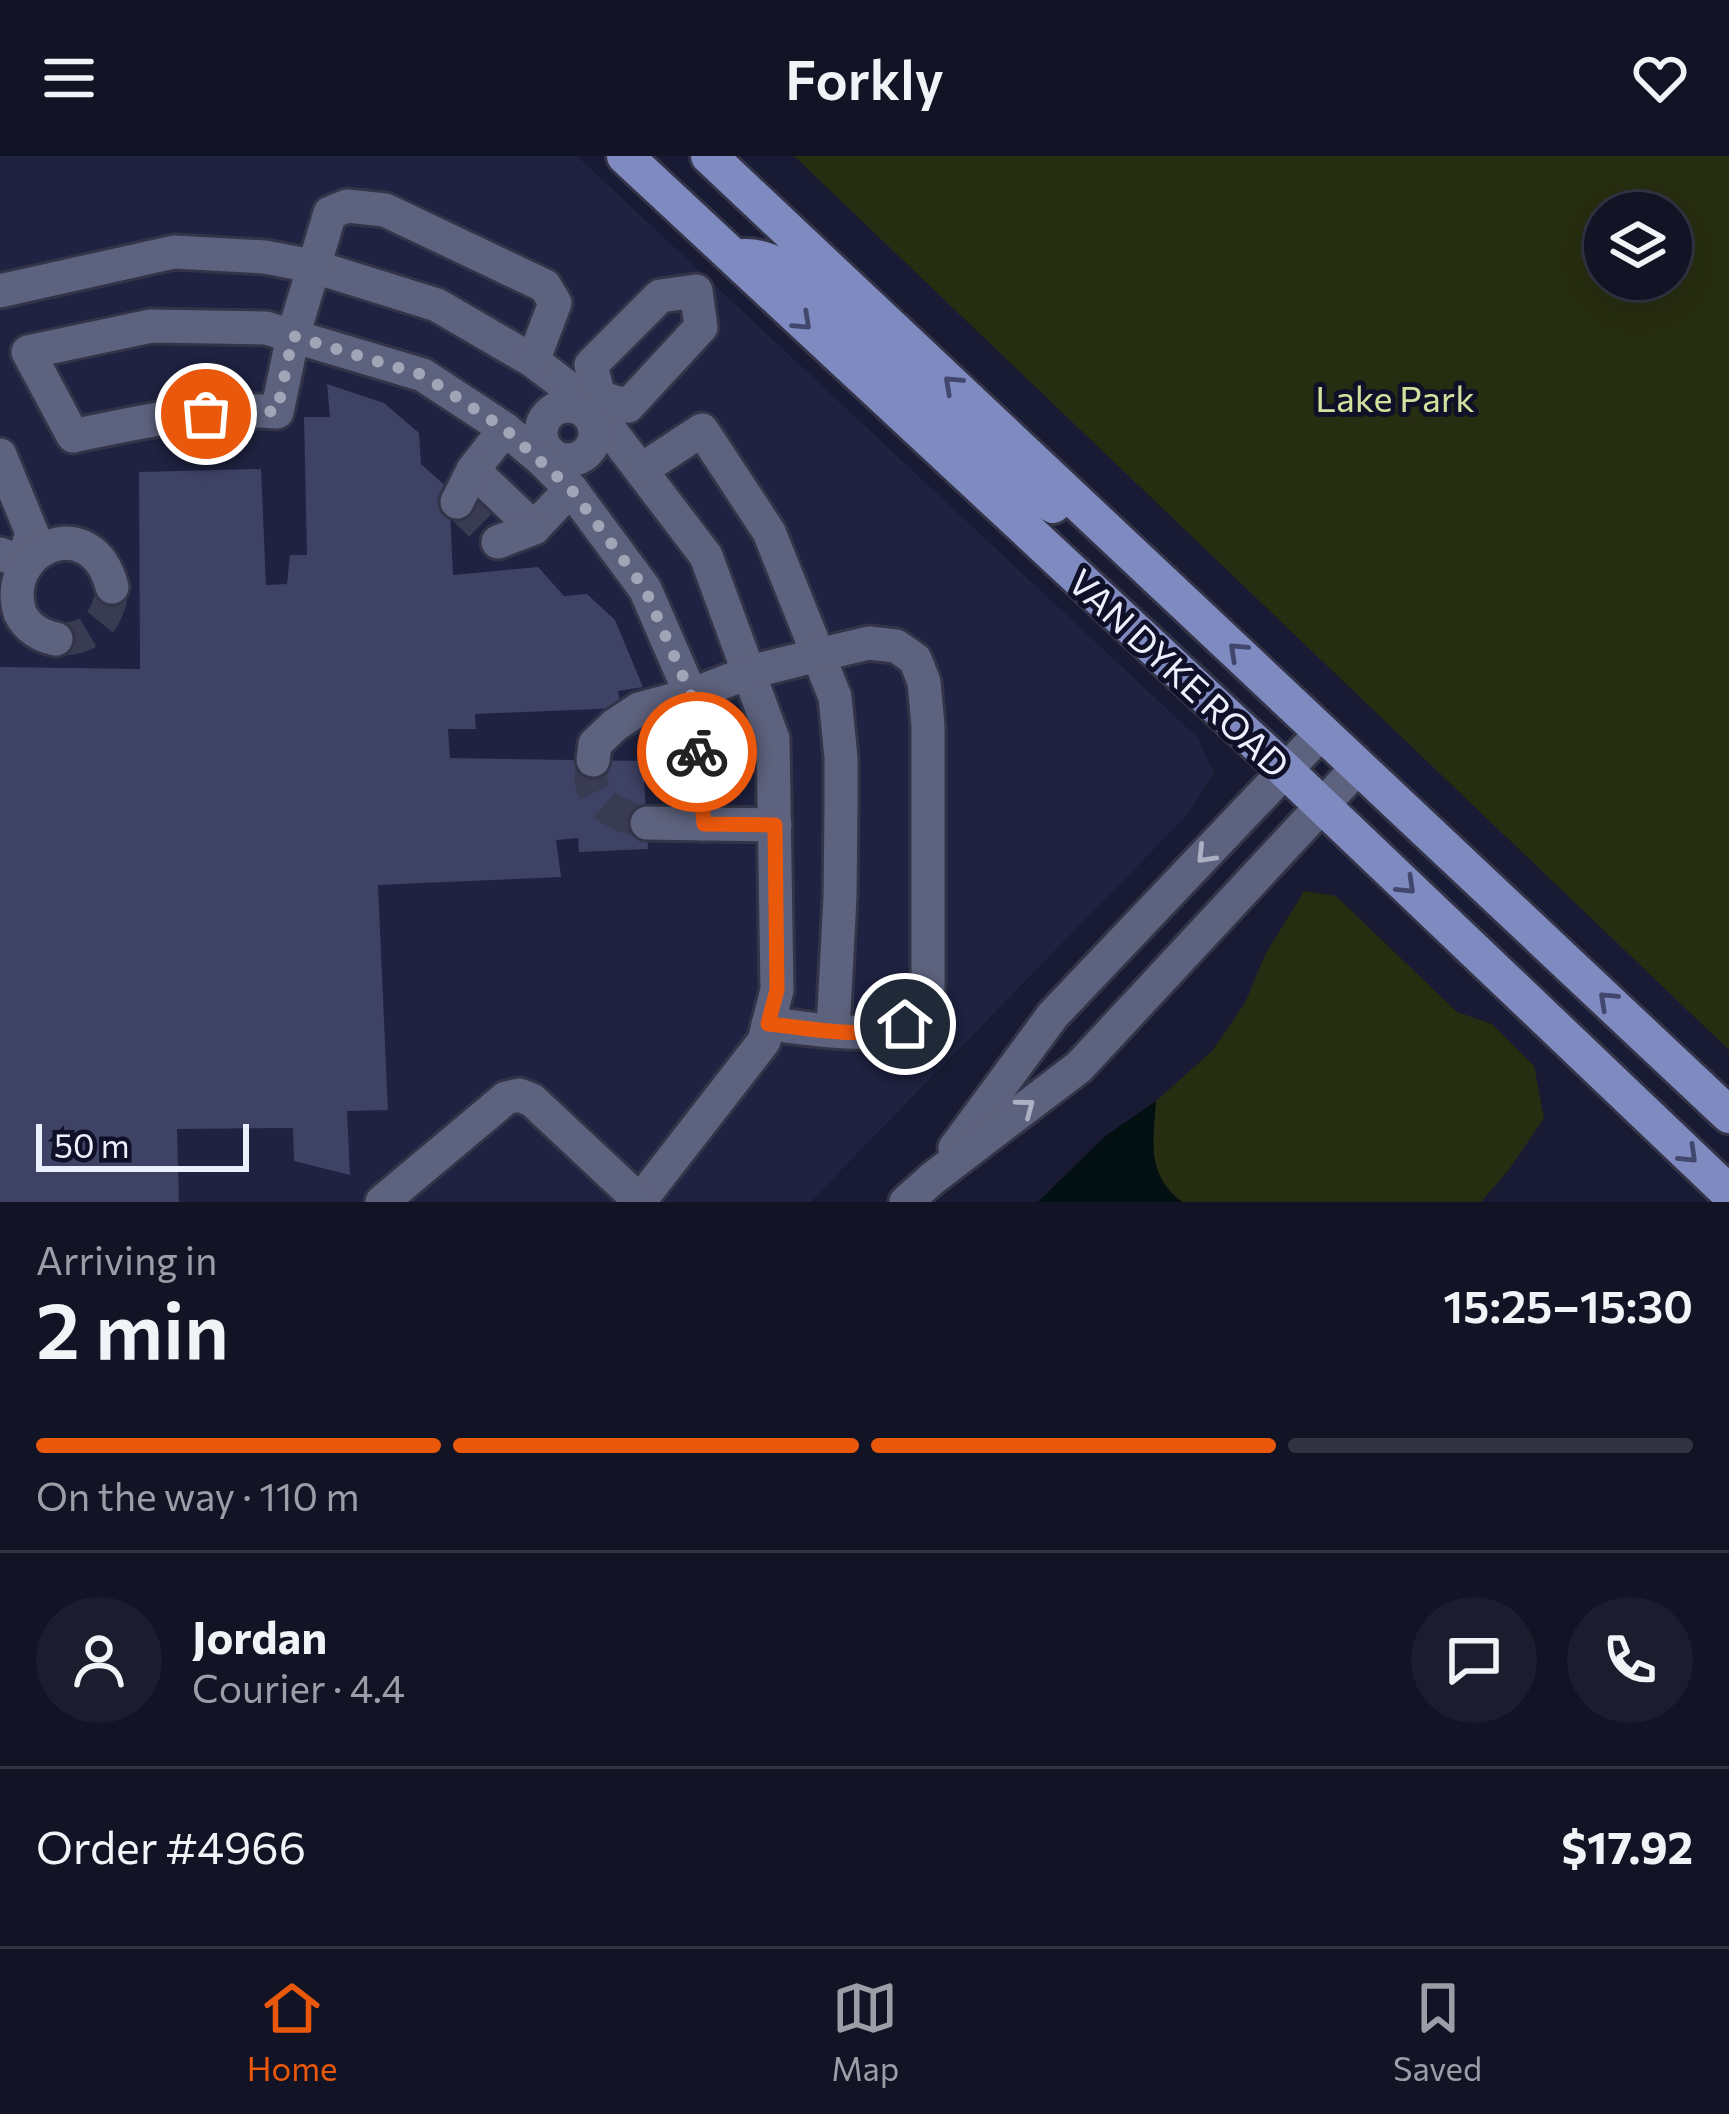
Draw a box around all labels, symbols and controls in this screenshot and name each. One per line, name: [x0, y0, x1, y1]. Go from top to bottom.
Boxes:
icon: menu: [36, 45, 102, 111]
text: Forkly: [785, 45, 944, 111]
icon: heart: [1627, 45, 1693, 111]
map controls: [1584, 192, 1692, 300]
button: layers: [1584, 192, 1692, 300]
one-way arrow: [789, 308, 811, 330]
pin: [155, 363, 257, 465]
park label: Lake Park: [1315, 375, 1475, 419]
one-way arrow: [945, 377, 966, 399]
icon: bag: [173, 381, 239, 447]
street label: VAN DYKE ROAD: [1061, 559, 1299, 785]
one-way arrow: [1229, 644, 1250, 666]
courier: [637, 692, 757, 812]
icon: bike: [664, 719, 730, 785]
one-way arrow: [1198, 842, 1220, 863]
one-way arrow: [1393, 872, 1414, 894]
pin: [854, 973, 956, 1075]
icon: home: [872, 991, 938, 1057]
one-way arrow: [1599, 993, 1620, 1015]
one-way arrow: [1012, 1100, 1034, 1121]
scale bar: [36, 1118, 249, 1171]
text: 50 m: [54, 1124, 130, 1165]
one-way arrow: [1675, 1141, 1697, 1163]
text: Arriving in: [36, 1235, 217, 1283]
text: 15:25–15:30: [1443, 1277, 1693, 1332]
text: 2 min: [36, 1280, 229, 1375]
text: On the way · 110 m: [36, 1471, 359, 1519]
button: person: [36, 1597, 162, 1723]
button: chat: [1411, 1597, 1537, 1723]
button: phone: [1567, 1597, 1693, 1723]
text: Jordan: [192, 1608, 327, 1663]
text: Courier · 4.4: [192, 1663, 405, 1711]
text: Order #4966: [36, 1818, 306, 1873]
text: $17.92: [1561, 1818, 1693, 1873]
tab: Home: [247, 1975, 338, 2088]
tab: Map: [831, 1975, 899, 2088]
tab: Saved: [1393, 1975, 1482, 2088]

